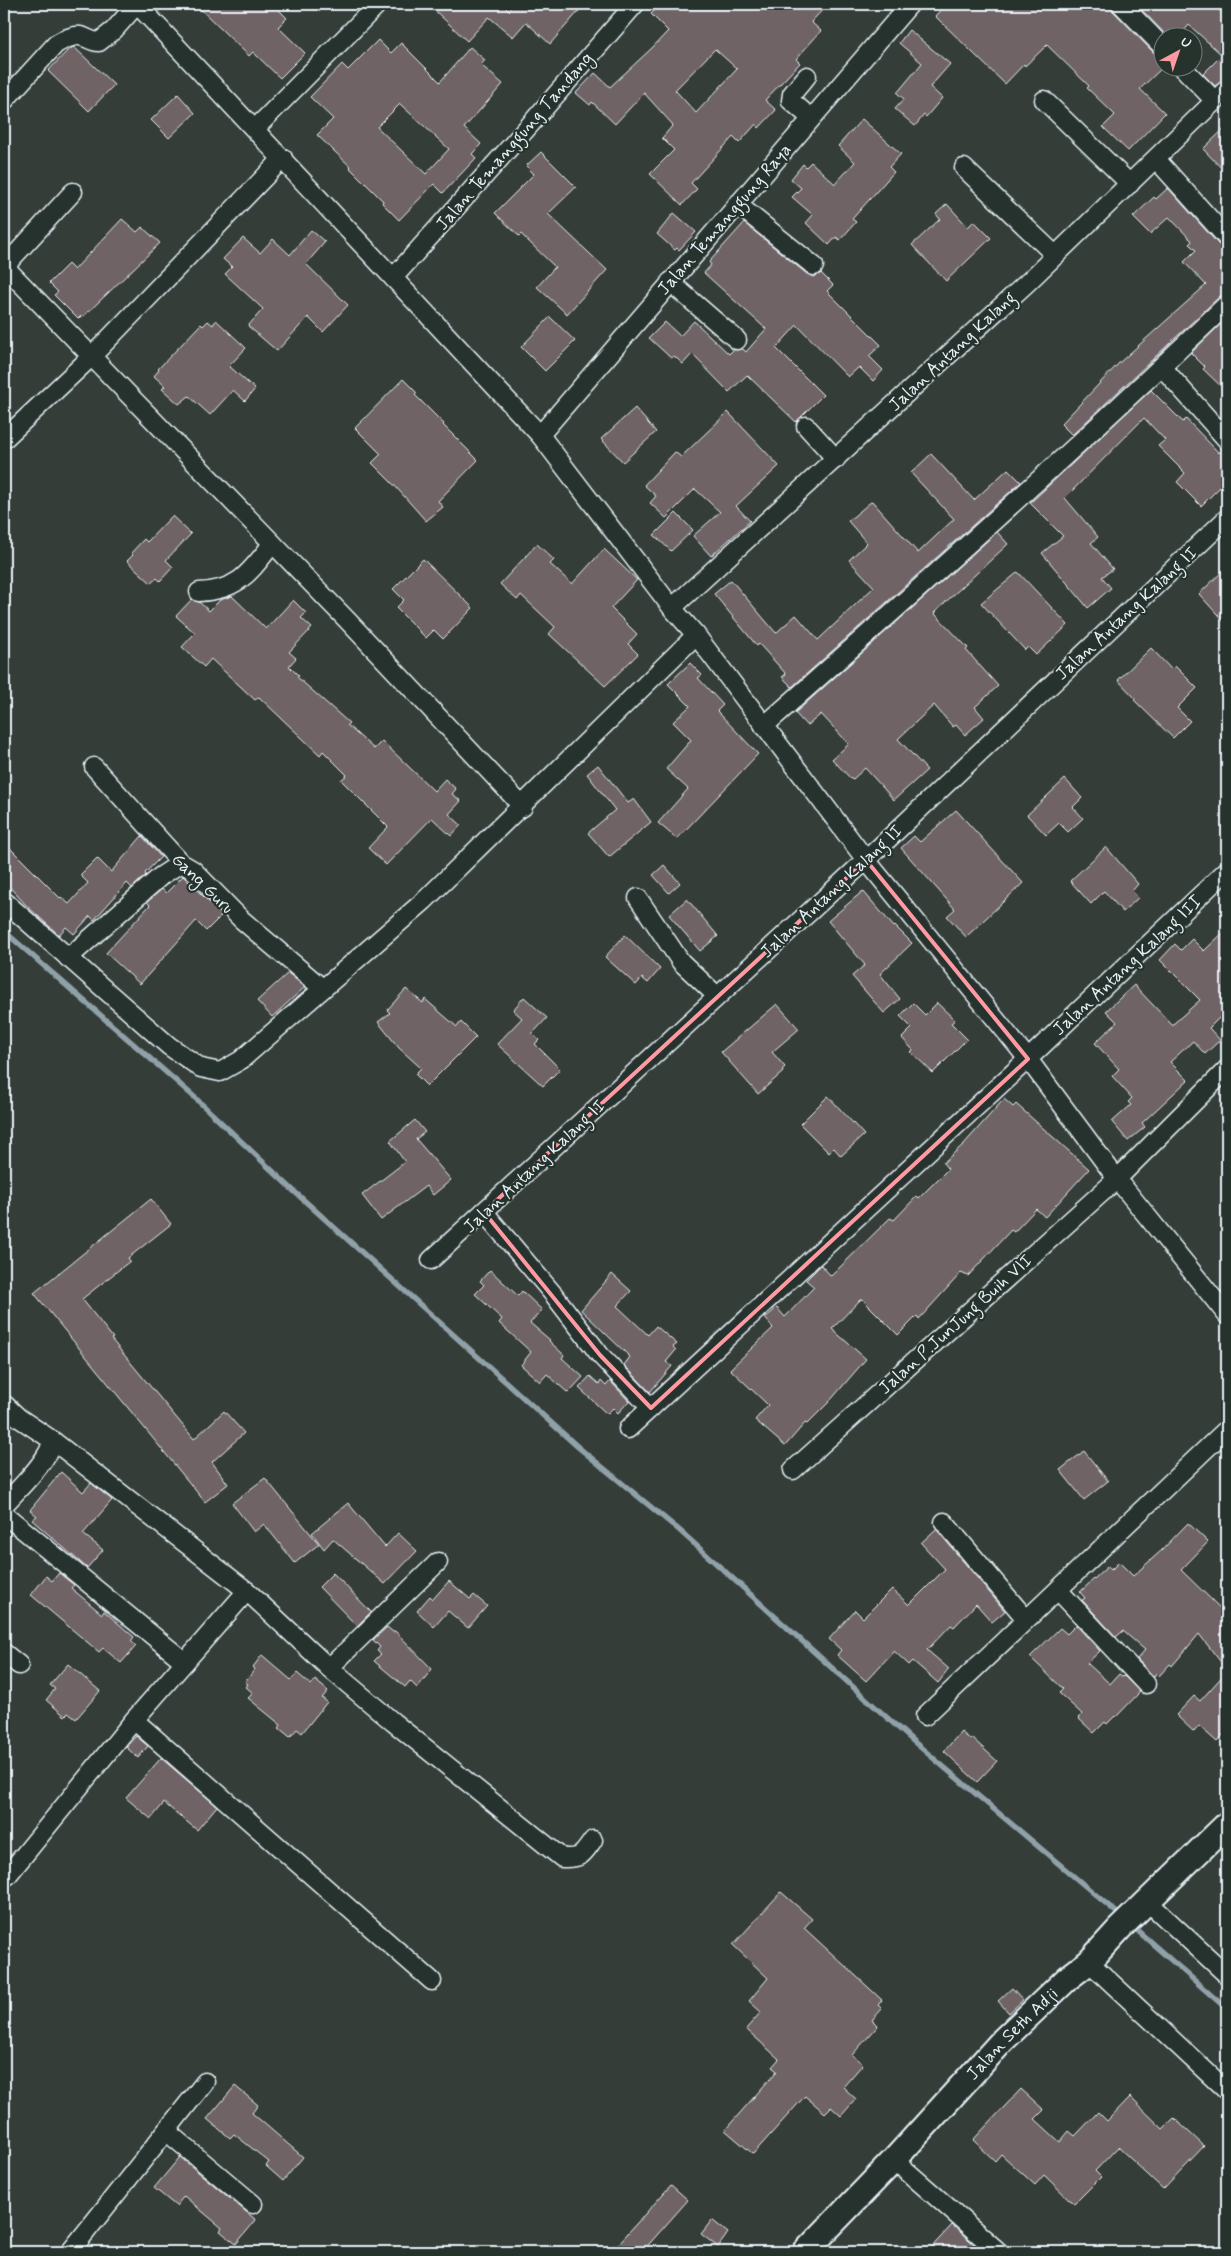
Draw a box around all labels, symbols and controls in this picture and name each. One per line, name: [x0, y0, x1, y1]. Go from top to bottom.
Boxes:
north arrow: [1154, 28, 1204, 78]
text: U: [1176, 33, 1195, 53]
street label: Jalan Temanggung Tandang: [431, 47, 600, 237]
street label: Jalan Temanggung Raya: [652, 139, 799, 302]
street label: Jalan Antang Kalang: [884, 286, 1023, 419]
street label: Jalan Antang Kalang II: [1051, 542, 1204, 687]
street label: Jalan Antang Kalang II: [756, 820, 909, 965]
street label: Gang Guru: [165, 848, 239, 920]
street label: Jalan Antang Kalang III: [1048, 890, 1209, 1043]
street label: Jalan Antang Kalang II: [459, 1095, 612, 1240]
street label: Jalan P.JunJung Buih VII: [874, 1249, 1039, 1402]
street label: Jalan Seth Adji: [961, 1983, 1064, 2086]

